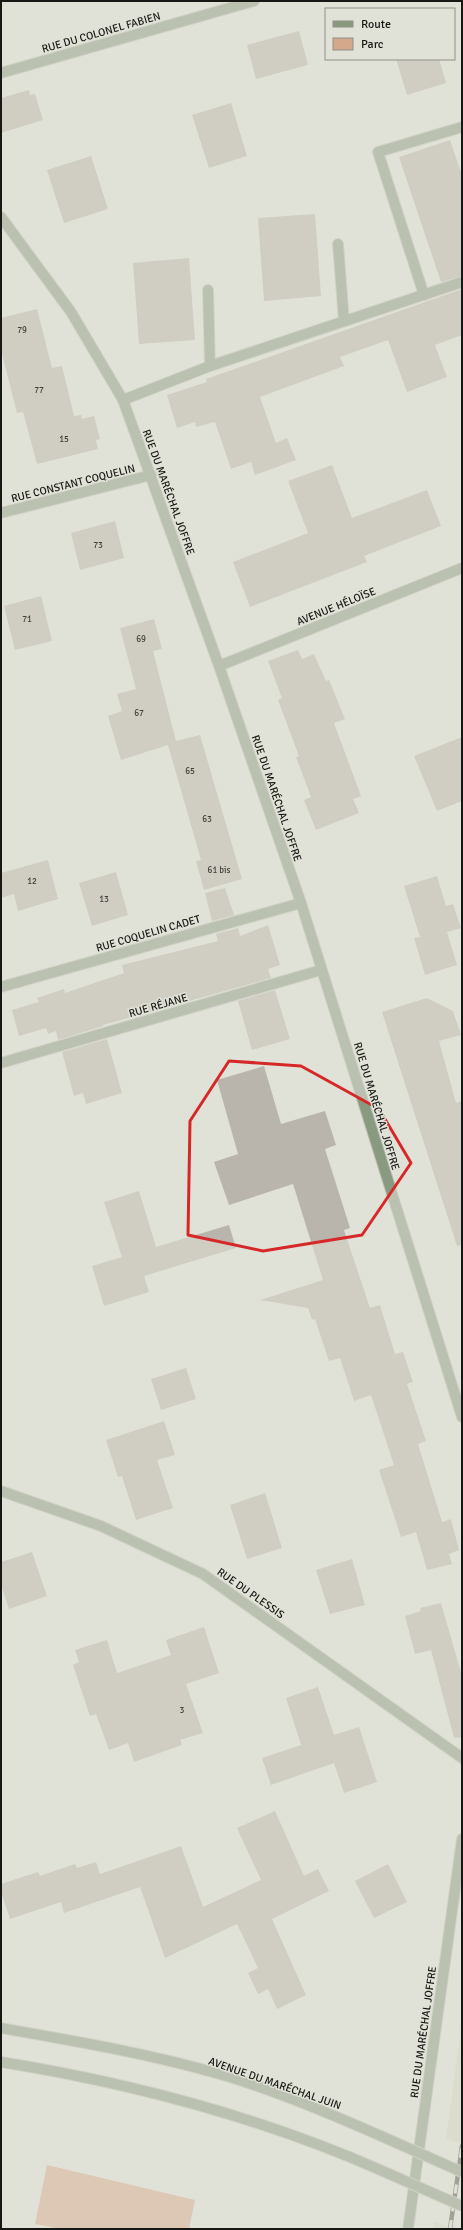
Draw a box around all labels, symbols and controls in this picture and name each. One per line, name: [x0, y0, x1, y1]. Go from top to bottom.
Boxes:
legend: [325, 8, 455, 60]
street label: RUE DU COLONEL FABIEN: [40, 9, 162, 56]
text: Route: [361, 17, 391, 32]
text: Parc: [361, 37, 384, 52]
house number: 79: [17, 325, 27, 336]
house number: 77: [34, 385, 44, 396]
street label: RUE DU MARÉCHAL JOFFRE: [140, 427, 198, 557]
house number: 15: [59, 434, 69, 445]
street label: RUE CONSTANT COQUELIN: [10, 462, 136, 505]
house number: 73: [93, 540, 103, 551]
street label: AVENUE HÉLOÏSE: [294, 584, 378, 628]
house number: 71: [22, 614, 32, 625]
house number: 69: [136, 634, 146, 645]
house number: 67: [134, 708, 144, 719]
street label: RUE DU MARÉCHAL JOFFRE: [249, 733, 305, 863]
house number: 65: [185, 766, 195, 777]
house number: 63: [202, 814, 212, 825]
house number: 61 bis: [208, 865, 230, 876]
house number: 12: [27, 876, 37, 887]
house number: 13: [99, 894, 109, 905]
street label: RUE COQUELIN CADET: [94, 912, 202, 955]
street label: RUE RÉJANE: [127, 990, 189, 1020]
street label: RUE DU MARÉCHAL JOFFRE: [351, 1040, 403, 1172]
street label: RUE DU PLESSIS: [215, 1565, 287, 1621]
house number: 3: [180, 1705, 185, 1716]
street label: RUE DU MARÉCHAL JOFFRE: [407, 1965, 439, 2099]
street label: AVENUE DU MARÉCHAL JUIN: [207, 2054, 343, 2112]

